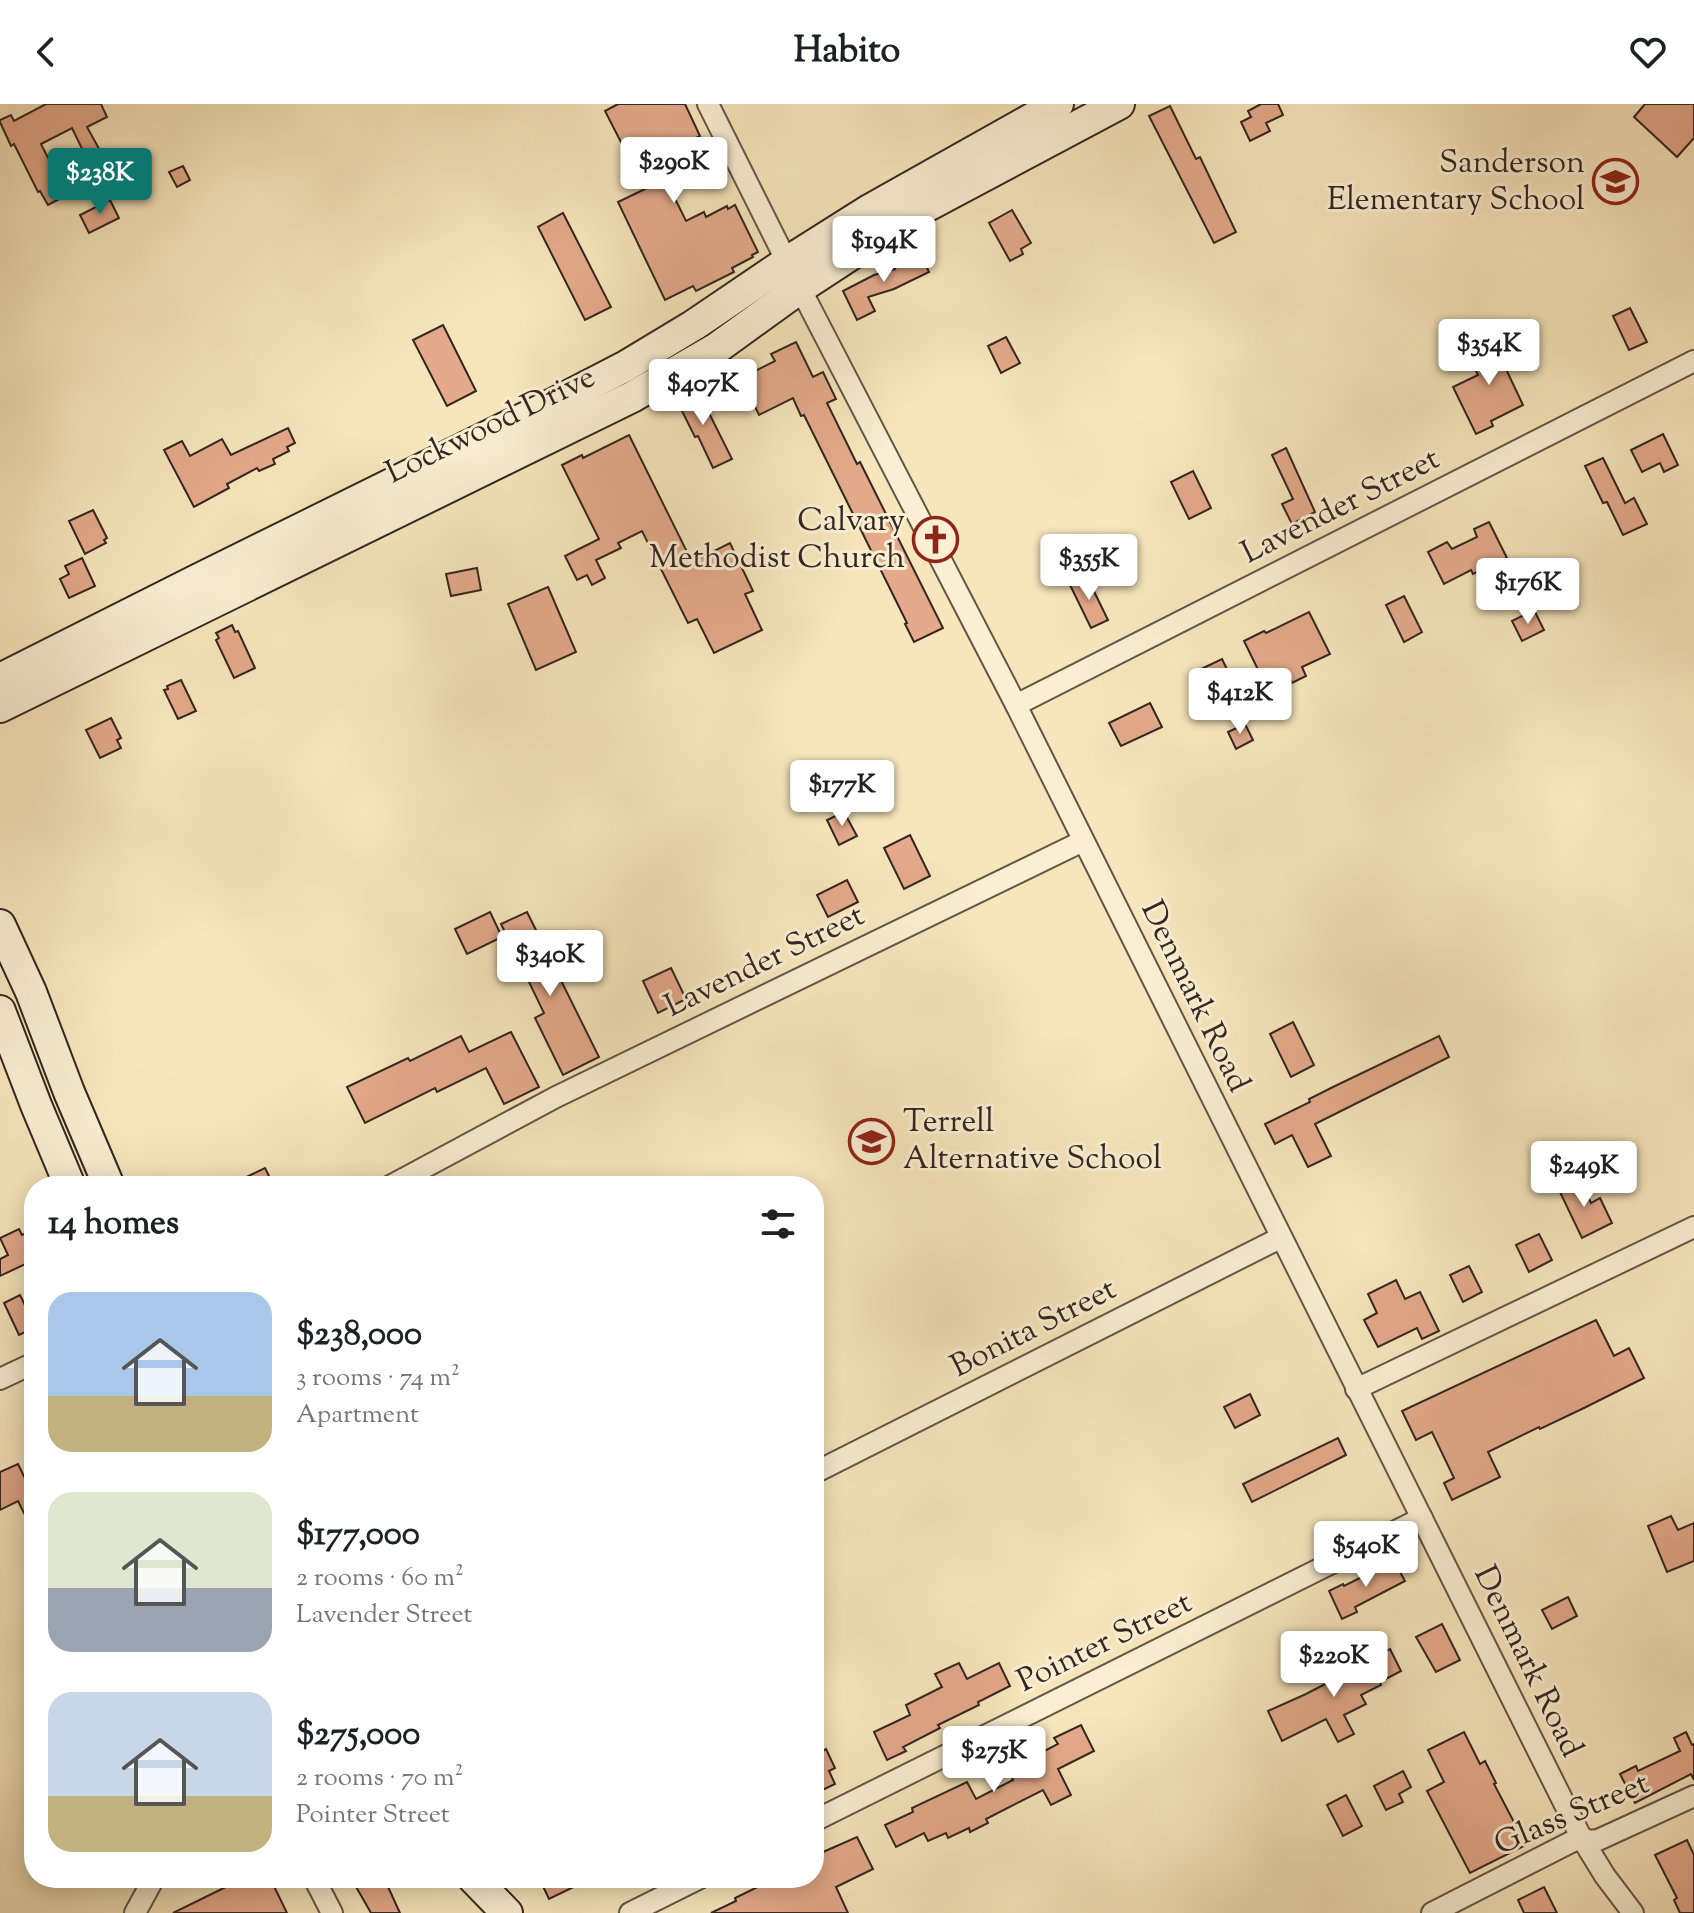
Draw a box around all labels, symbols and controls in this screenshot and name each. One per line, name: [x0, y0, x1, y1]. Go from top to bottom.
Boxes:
text: Habito: [794, 26, 900, 78]
icon: back: [24, 30, 68, 74]
icon: heart: [1626, 30, 1670, 74]
pin: $290K: [618, 137, 730, 205]
place label: Sanderson Elementary School: [1327, 141, 1585, 224]
text: $290K: [638, 144, 710, 181]
pin: $238K: [44, 148, 156, 216]
text: $238K: [66, 155, 134, 192]
school or university icon: Sanderson Elementary School: [1592, 158, 1640, 206]
pin: $194K: [828, 216, 940, 284]
text: $194K: [850, 223, 918, 260]
pin: $354K: [1433, 319, 1545, 387]
text: $354K: [1456, 326, 1522, 363]
street label: Lockwood Drive: [379, 355, 603, 497]
pin: $407K: [647, 359, 759, 427]
text: $407K: [667, 366, 739, 403]
street label: Lavender Street: [1234, 437, 1448, 577]
place label: Calvary Methodist Church: [649, 499, 905, 582]
church icon: Calvary Methodist Church: [912, 516, 960, 564]
pin: $355K: [1033, 534, 1145, 602]
text: $355K: [1058, 541, 1120, 578]
pin: $176K: [1472, 558, 1584, 626]
text: $176K: [1494, 565, 1562, 602]
pin: $412K: [1184, 668, 1296, 736]
text: $412K: [1207, 675, 1273, 712]
pin: $177K: [786, 760, 898, 828]
text: $177K: [808, 767, 876, 804]
street label: Denmark Road: [1128, 893, 1260, 1101]
street label: Lavender Street: [657, 894, 873, 1030]
pin: $340K: [494, 930, 606, 998]
text: $340K: [515, 937, 585, 974]
place label: Terrell Alternative School: [903, 1100, 1162, 1183]
school or university icon: Terrell Alternative School: [848, 1117, 896, 1165]
pin: $249K: [1528, 1141, 1640, 1209]
text: $249K: [1549, 1148, 1619, 1185]
text: 14 homes: [48, 1200, 179, 1249]
icon: filters: [756, 1202, 800, 1246]
street label: Bonita Street: [943, 1267, 1125, 1390]
text: $238,000: [296, 1311, 422, 1360]
icon: home: [112, 1324, 208, 1420]
text: 3 rooms · 74 m²: [296, 1360, 460, 1397]
text: Apartment: [296, 1397, 419, 1434]
text: $177,000: [296, 1511, 420, 1560]
pin: $540K: [1310, 1521, 1422, 1589]
icon: home: [112, 1524, 208, 1620]
text: $540K: [1332, 1528, 1400, 1565]
street label: Denmark Road: [1461, 1558, 1593, 1766]
text: 2 rooms · 60 m²: [296, 1560, 464, 1597]
street label: Pointer Street: [1010, 1581, 1200, 1705]
text: Lavender Street: [296, 1597, 472, 1634]
pin: $220K: [1278, 1631, 1390, 1699]
text: $220K: [1299, 1638, 1369, 1675]
text: $275,000: [296, 1711, 420, 1760]
icon: home: [112, 1724, 208, 1820]
pin: $275K: [938, 1726, 1050, 1794]
text: $275K: [961, 1733, 1027, 1770]
text: 2 rooms · 70 m²: [296, 1760, 463, 1797]
street label: Glass Street: [1487, 1762, 1657, 1868]
text: Pointer Street: [296, 1797, 450, 1834]

